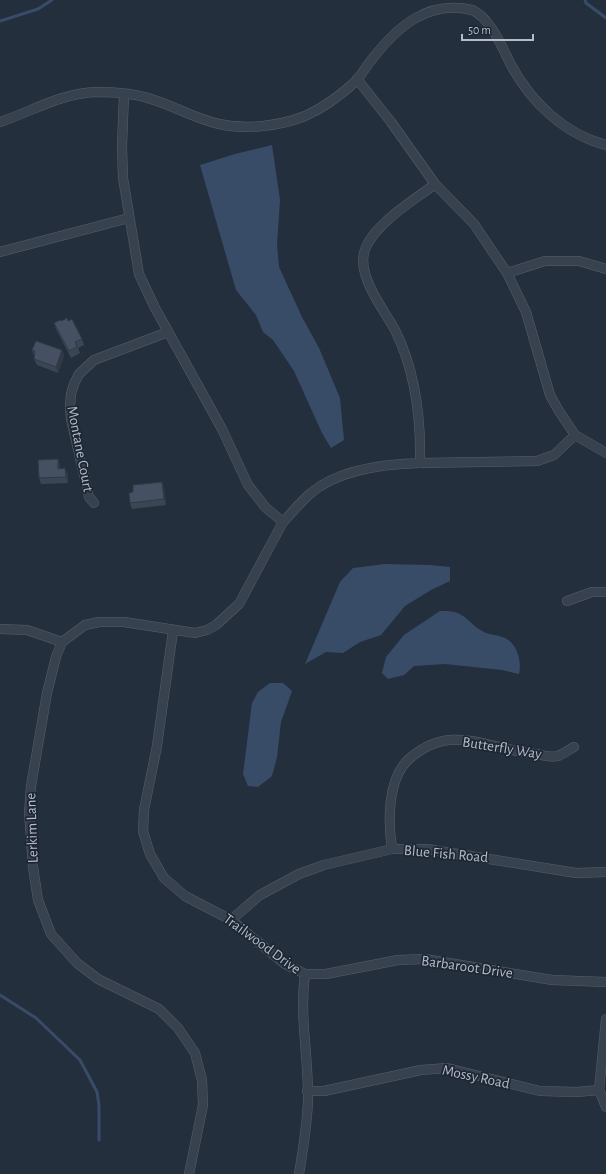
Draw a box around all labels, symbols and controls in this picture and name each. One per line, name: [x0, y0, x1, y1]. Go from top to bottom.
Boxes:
scale bar: [462, 16, 533, 42]
text: 50 m: [468, 24, 491, 36]
street label: Montane Court: [64, 405, 96, 493]
street label: Butterfly Way: [461, 734, 543, 762]
street label: Lerkim Lane: [23, 792, 41, 863]
street label: Blue Fish Road: [403, 843, 489, 865]
street label: Trailwood Drive: [221, 911, 303, 977]
street label: Barbaroot Drive: [420, 953, 514, 981]
street label: Mossy Road: [441, 1063, 511, 1092]

